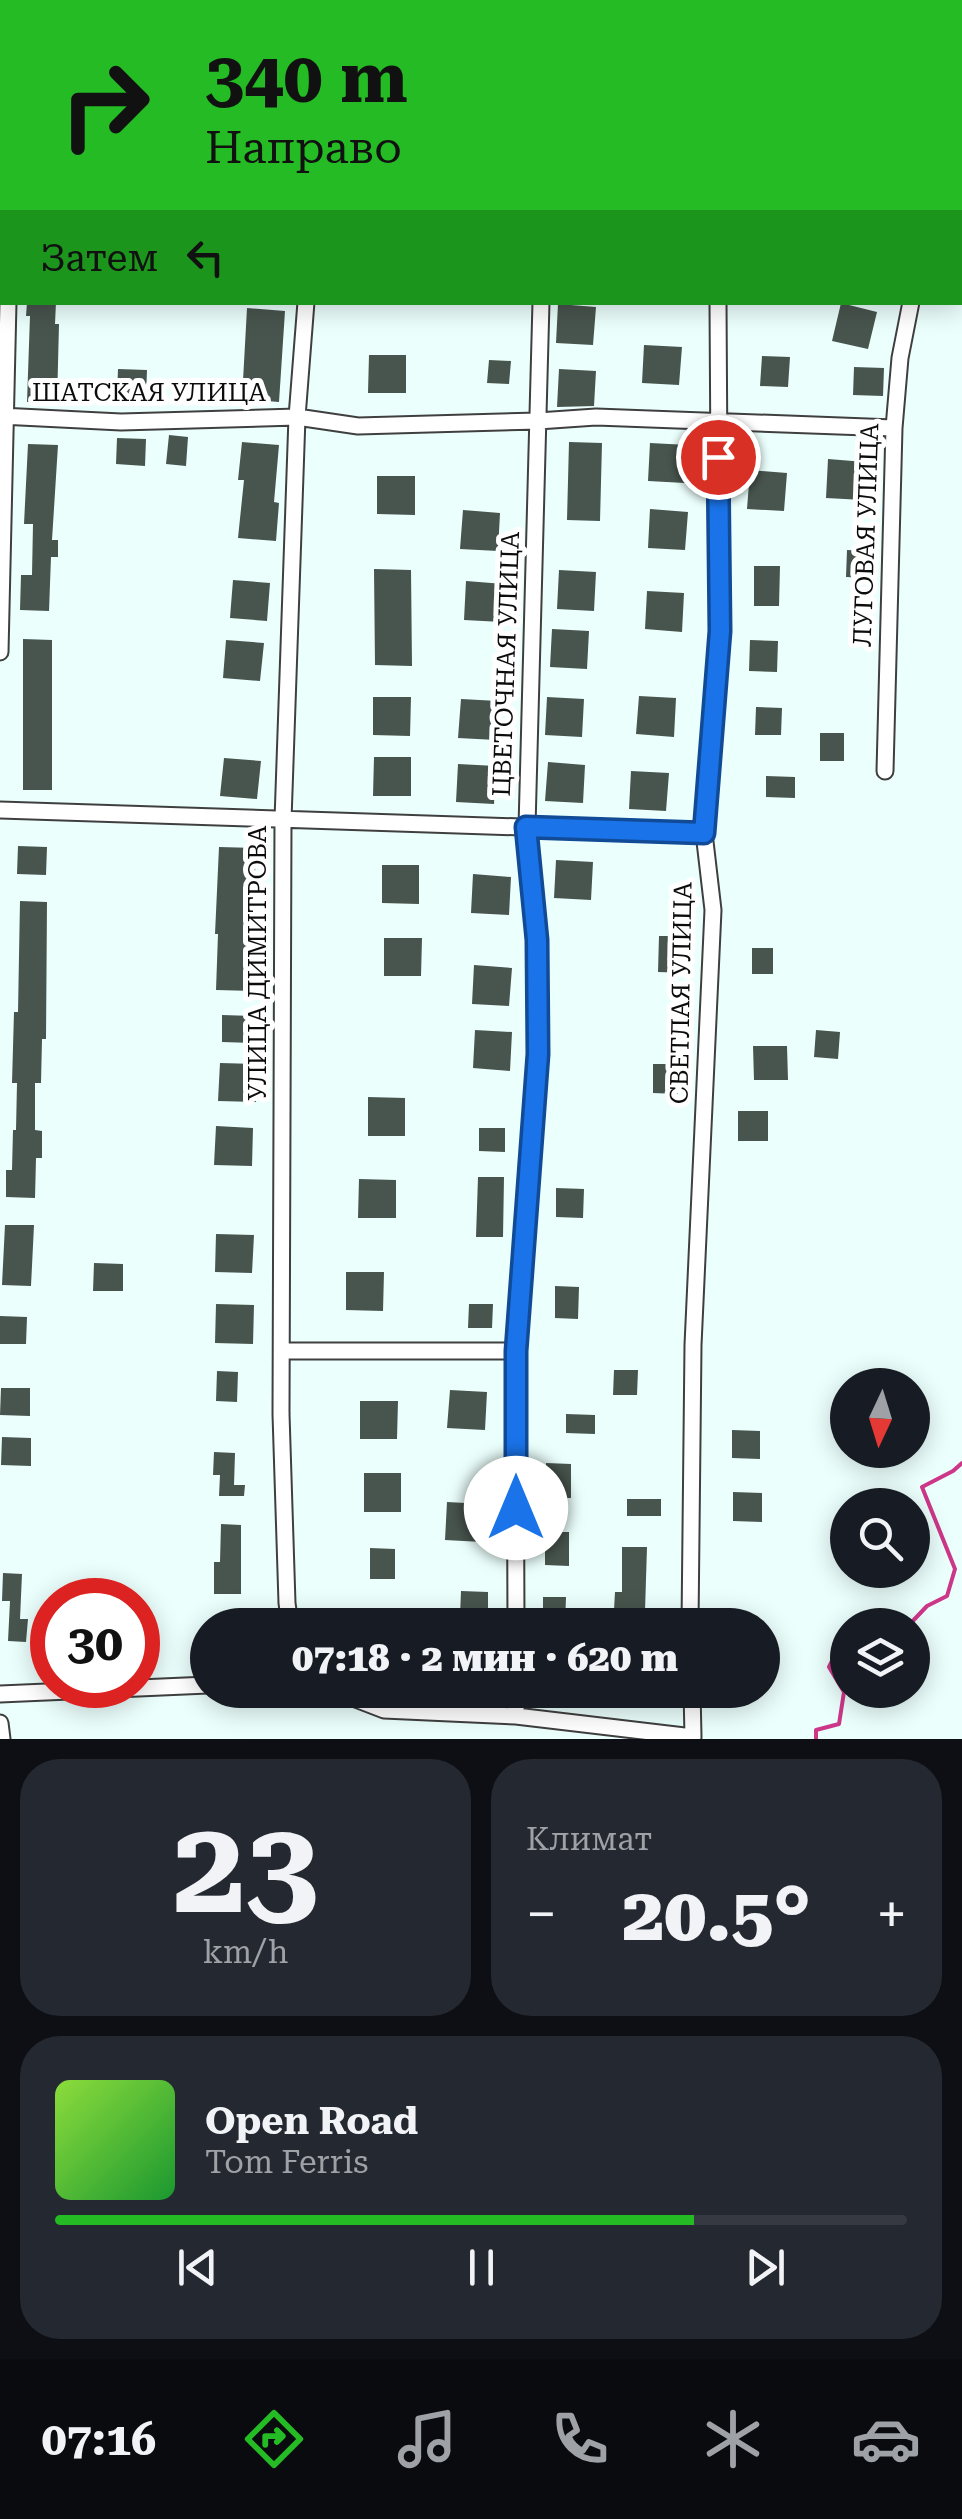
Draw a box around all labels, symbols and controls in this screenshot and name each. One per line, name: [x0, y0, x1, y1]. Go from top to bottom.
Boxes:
text: 340 m: [205, 37, 408, 119]
icon: right: [40, 40, 170, 170]
text: Направо: [205, 121, 402, 174]
icon: left: [178, 230, 233, 285]
text: Затем: [40, 236, 158, 280]
street label: ШАТСКАЯ УЛИЦА: [32, 378, 267, 407]
pin: [676, 415, 761, 500]
street label: ЛУГОВАЯ УЛИЦА: [848, 422, 884, 647]
icon: arrive: [691, 430, 746, 485]
street label: ЦВЕТОЧНАЯ УЛИЦА: [487, 531, 525, 797]
street label: УЛИЦА ДИМИТРОВА: [243, 825, 272, 1100]
street label: СВЕТЛАЯ УЛИЦА: [665, 881, 697, 1104]
north arrow: [830, 1368, 930, 1468]
map controls: [830, 1368, 930, 1708]
position arrow: [464, 1456, 568, 1560]
button: search: [830, 1488, 930, 1588]
speed limit sign: 30: [30, 1578, 160, 1708]
button: layers: [830, 1608, 930, 1708]
text: 07:18 · 2 мин · 620 m: [292, 1636, 678, 1680]
text: 23: [173, 1791, 318, 1944]
text: Климат: [526, 1820, 652, 1858]
text: 20.5°: [622, 1870, 811, 1958]
text: −: [526, 1882, 557, 1946]
text: +: [876, 1882, 907, 1946]
text: km/h: [203, 1933, 288, 1971]
text: Open Road: [205, 2099, 418, 2143]
text: Tom Ferris: [205, 2143, 368, 2181]
icon: previous: [170, 2240, 225, 2295]
icon: pause: [454, 2240, 509, 2295]
icon: next: [738, 2240, 793, 2295]
icon: directions: [239, 2404, 309, 2474]
icon: music: [392, 2404, 462, 2474]
icon: phone: [545, 2404, 615, 2474]
icon: climate: [698, 2404, 768, 2474]
icon: car: [851, 2404, 921, 2474]
text: 07:16: [41, 2413, 156, 2466]

